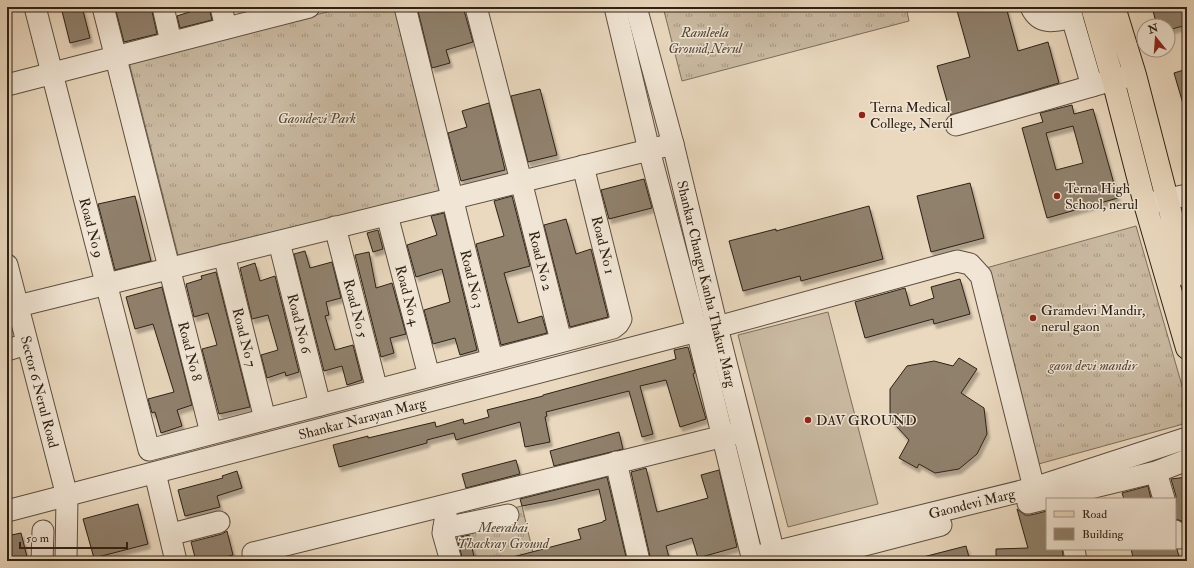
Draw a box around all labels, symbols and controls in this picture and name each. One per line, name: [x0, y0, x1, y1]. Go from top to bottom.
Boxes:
north arrow: [1136, 18, 1176, 58]
text: N: [1146, 21, 1161, 37]
park label: Ramleela Ground,Nerul: [668, 24, 744, 57]
place label: Terna Medical College, Nerul: [870, 99, 953, 132]
park label: Gaondevi Park: [278, 110, 356, 127]
marker: Terna Medical College, Nerul: [857, 110, 867, 120]
street label: Shankar Changu Kanha Thakur Marg: [674, 179, 741, 390]
place label: Terna High School, nerul: [1065, 180, 1139, 213]
marker: Terna High School, nerul: [1052, 191, 1062, 201]
street label: Road No 9: [76, 196, 108, 260]
street label: Road No 1: [588, 214, 618, 276]
street label: Road No 2: [525, 229, 557, 293]
street label: Road No 3: [457, 248, 488, 310]
street label: Road No 4: [392, 263, 424, 329]
street label: Road No 5: [340, 277, 372, 340]
street label: Road No 6: [284, 292, 315, 356]
place label: Gramdevi Mandir, nerul gaon: [1041, 302, 1145, 335]
street label: Road No 7: [229, 306, 260, 369]
marker: Gramdevi Mandir, nerul gaon: [1028, 313, 1038, 323]
street label: Road No 8: [175, 320, 206, 383]
street label: Sector 6 Nerul Road: [17, 334, 63, 450]
park label: gaon devi mandir: [1047, 357, 1138, 374]
street label: Shankar Narayan Marg: [297, 393, 429, 443]
place label: DAV GROUND: [816, 412, 917, 429]
marker: DAV GROUND: [803, 415, 813, 425]
street label: Gaondevi Marg: [927, 484, 1018, 522]
legend: [1046, 498, 1176, 550]
text: Road: [1082, 507, 1107, 522]
park label: Meerabai Thackray Ground: [457, 519, 550, 552]
scale bar: [20, 524, 127, 550]
text: Building: [1082, 527, 1125, 542]
text: 50 m: [26, 531, 50, 546]

